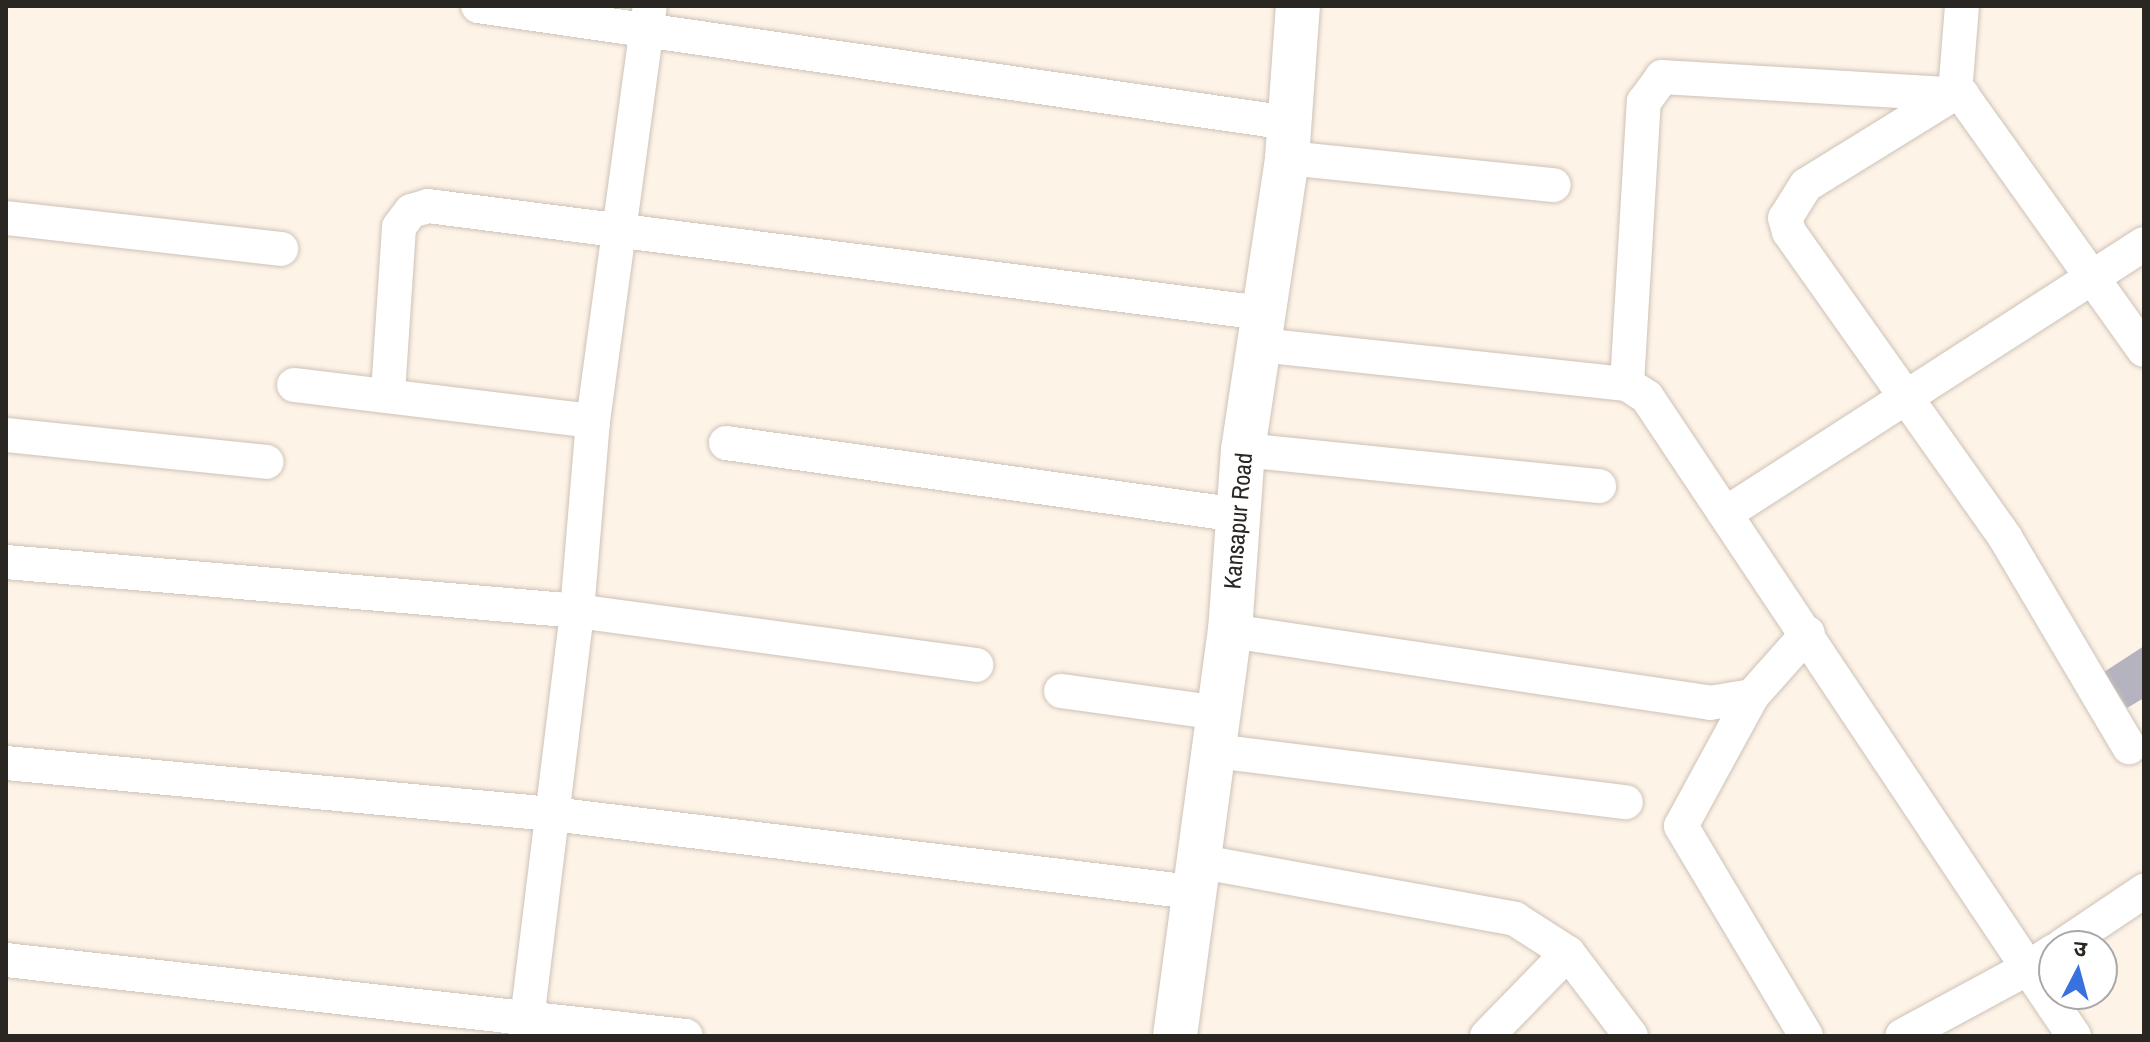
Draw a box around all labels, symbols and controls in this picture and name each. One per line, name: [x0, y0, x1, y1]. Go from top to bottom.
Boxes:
street label: Kansapur Road: [1218, 452, 1258, 590]
north arrow: [2038, 930, 2118, 1010]
text: उ: [2072, 933, 2088, 964]

